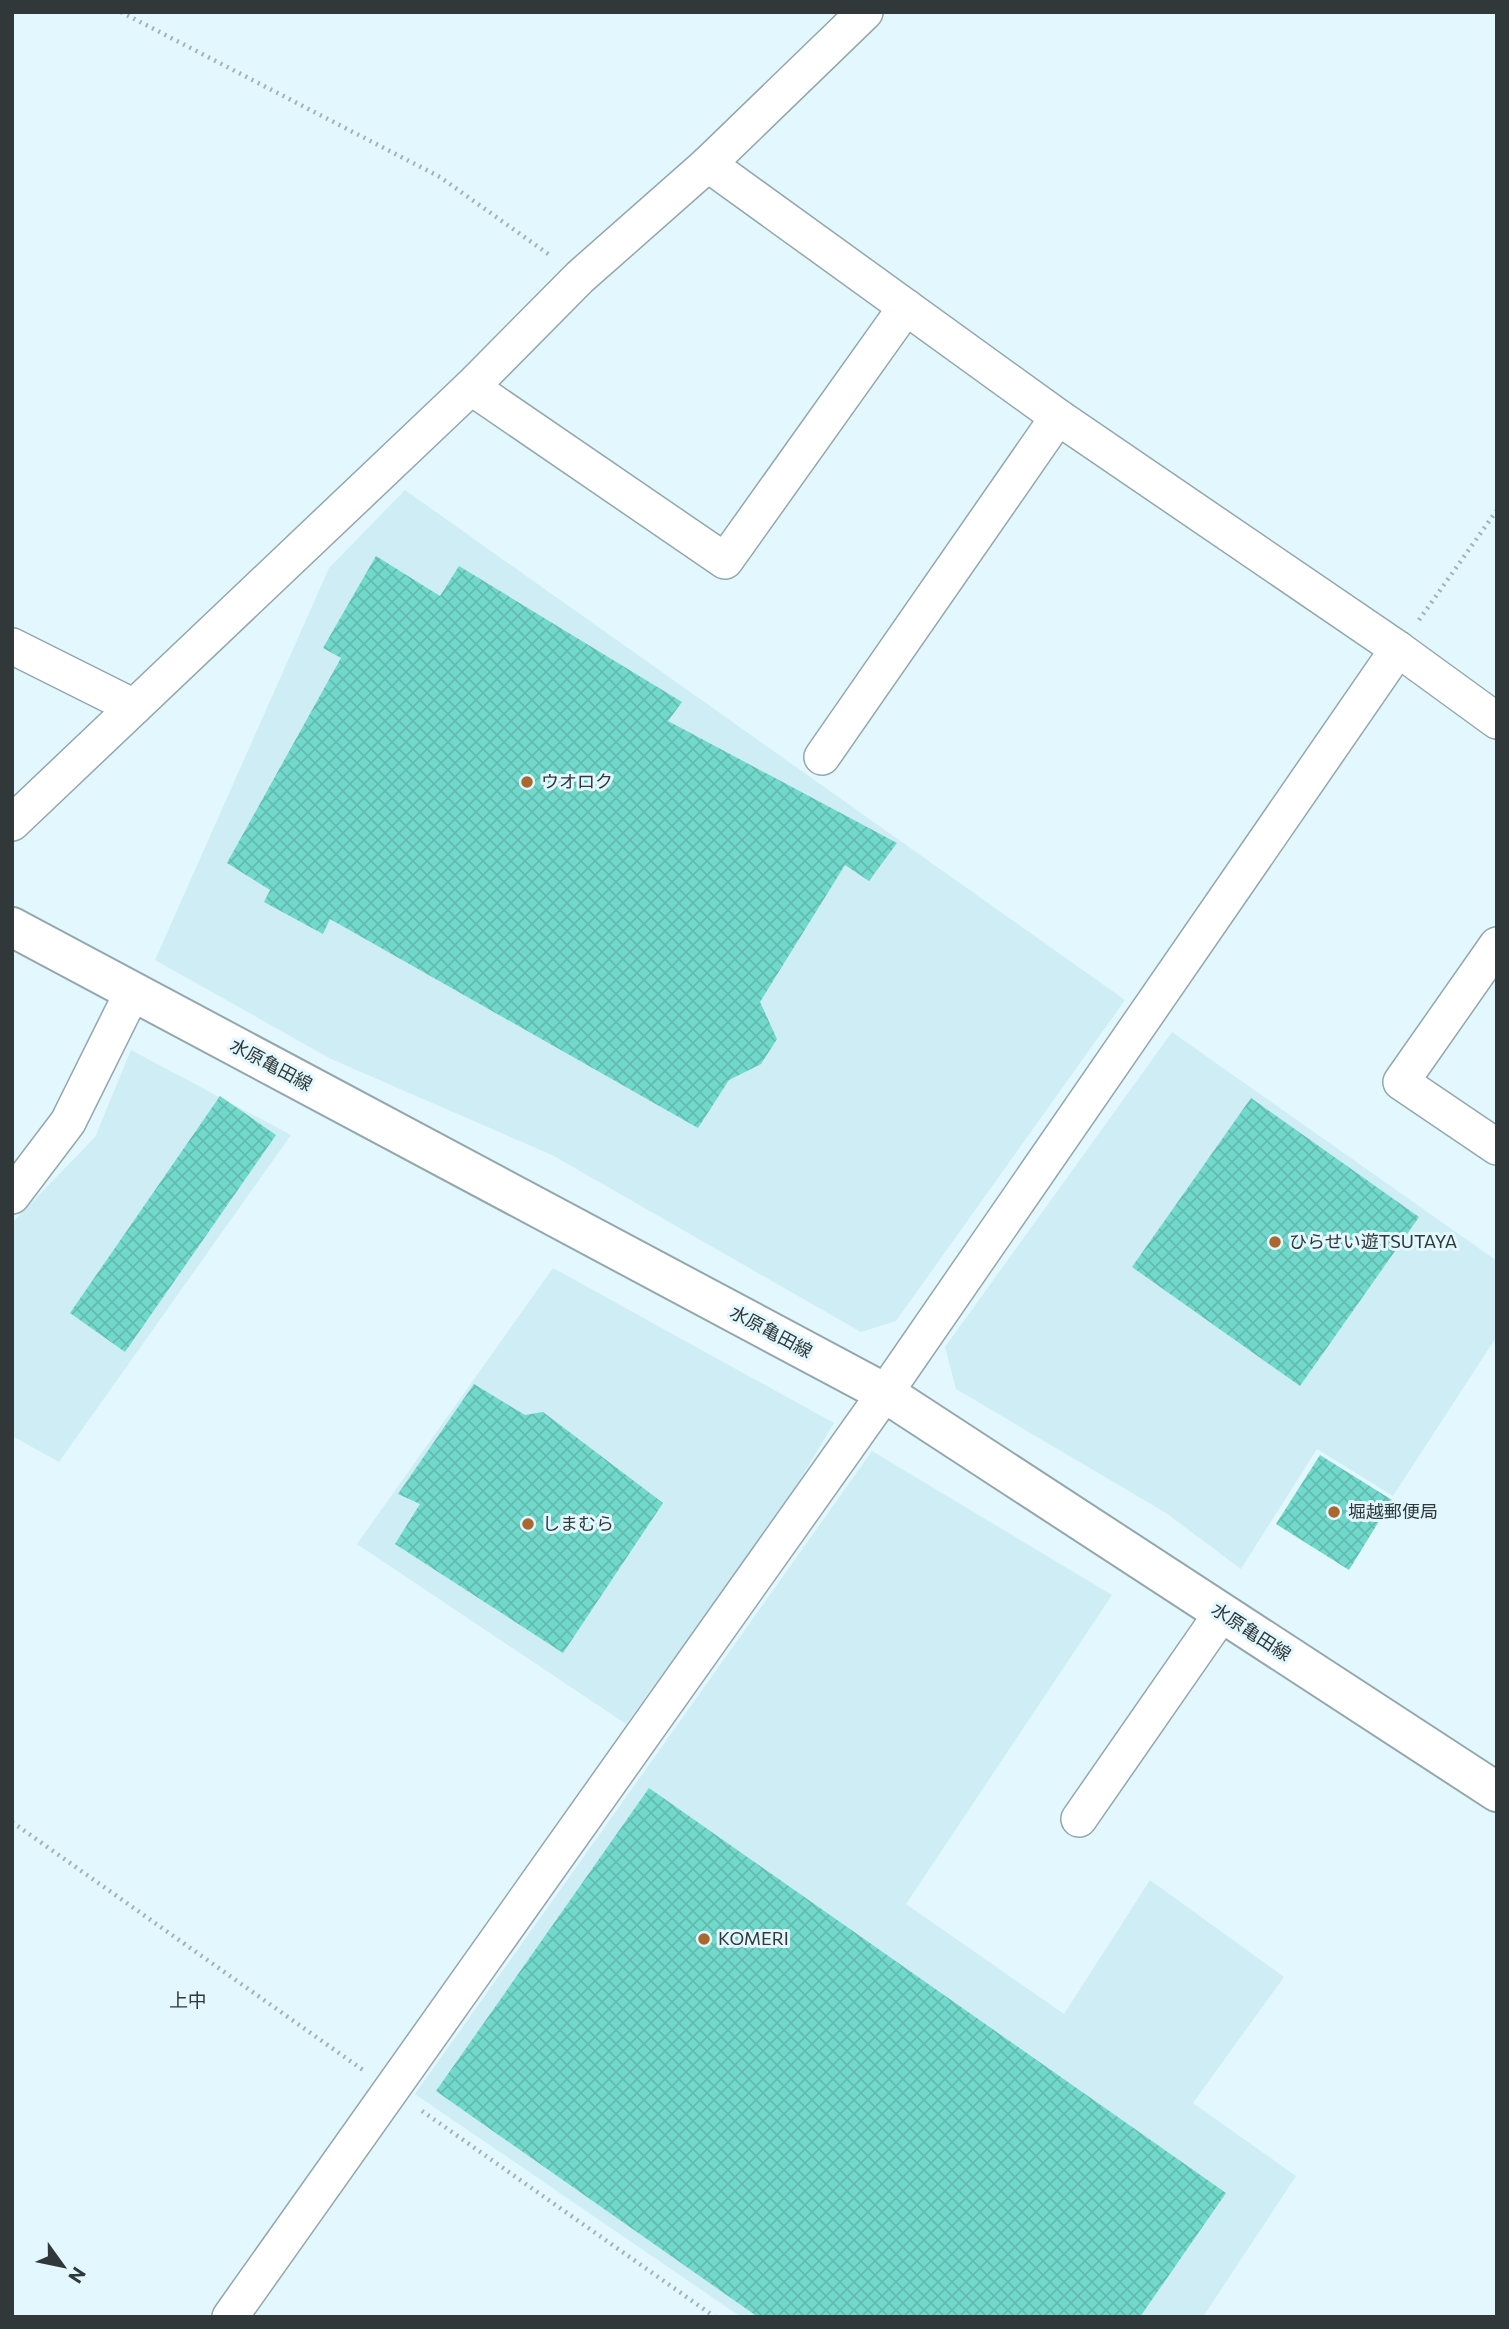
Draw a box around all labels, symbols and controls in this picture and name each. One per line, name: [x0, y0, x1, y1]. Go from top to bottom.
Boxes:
place label: ウオロク: [541, 770, 613, 792]
marker: ウオロク: [519, 774, 535, 790]
street label: 水原亀田線: [227, 1033, 316, 1095]
place label: ひらせい遊TSUTAYA: [1289, 1230, 1457, 1252]
marker: ひらせい遊TSUTAYA: [1267, 1234, 1283, 1250]
street label: 水原亀田線: [727, 1300, 816, 1362]
place label: 堀越郵便局: [1348, 1500, 1438, 1522]
marker: 堀越郵便局: [1326, 1504, 1342, 1520]
place label: しまむら: [542, 1512, 614, 1534]
marker: しまむら: [520, 1516, 536, 1532]
street label: 水原亀田線: [1208, 1597, 1295, 1665]
place label: KOMERI: [718, 1927, 789, 1949]
marker: KOMERI: [696, 1931, 712, 1947]
district label: 上中: [169, 1988, 207, 2011]
north arrow: [28, 2231, 98, 2301]
text: N: [64, 2263, 91, 2288]

